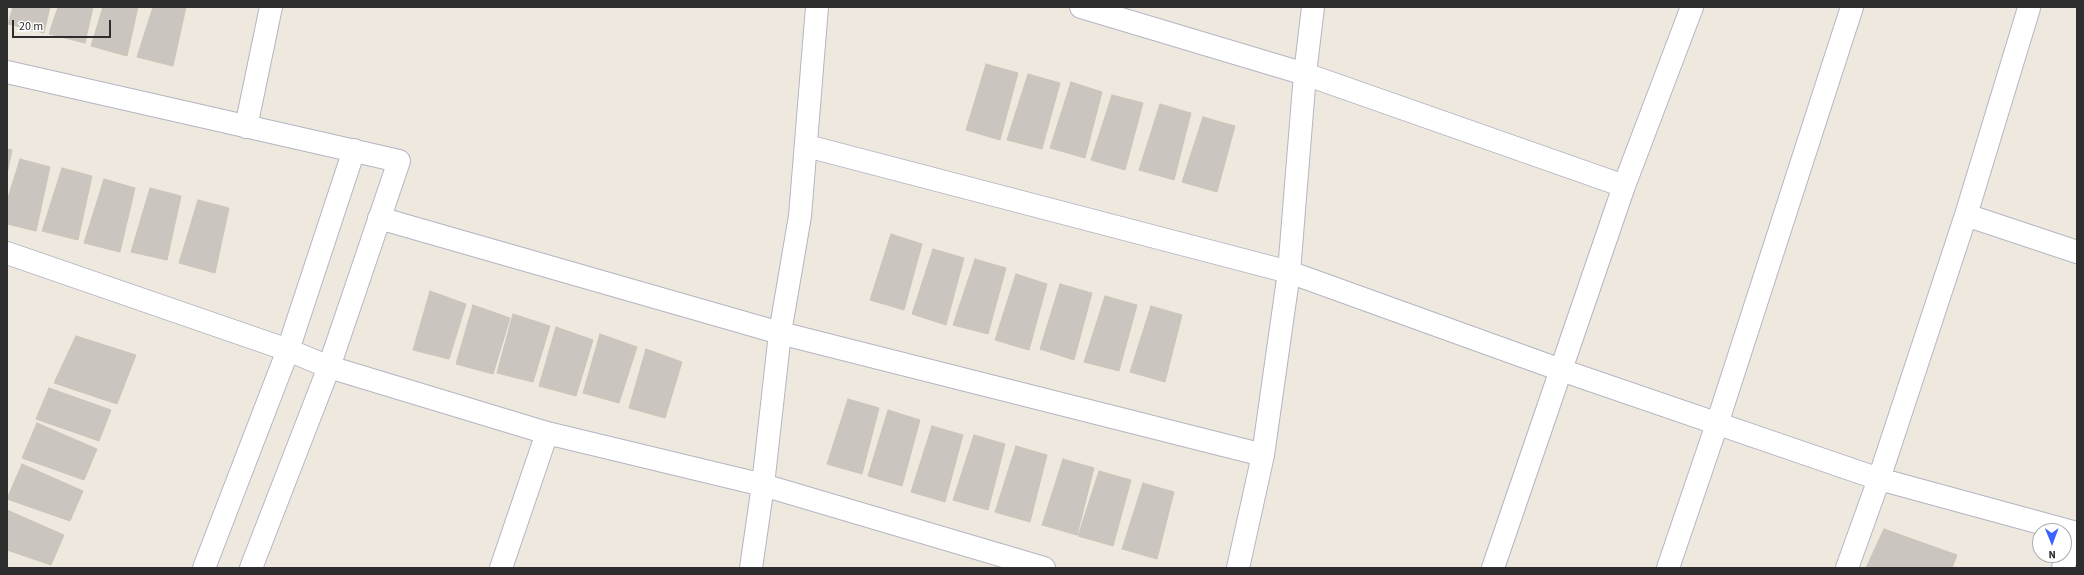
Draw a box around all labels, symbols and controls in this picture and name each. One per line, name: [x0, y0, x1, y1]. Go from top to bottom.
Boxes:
scale bar: [14, 12, 113, 38]
text: 20 m: [19, 18, 43, 35]
north arrow: [2032, 523, 2072, 563]
text: N: [2048, 547, 2056, 562]

